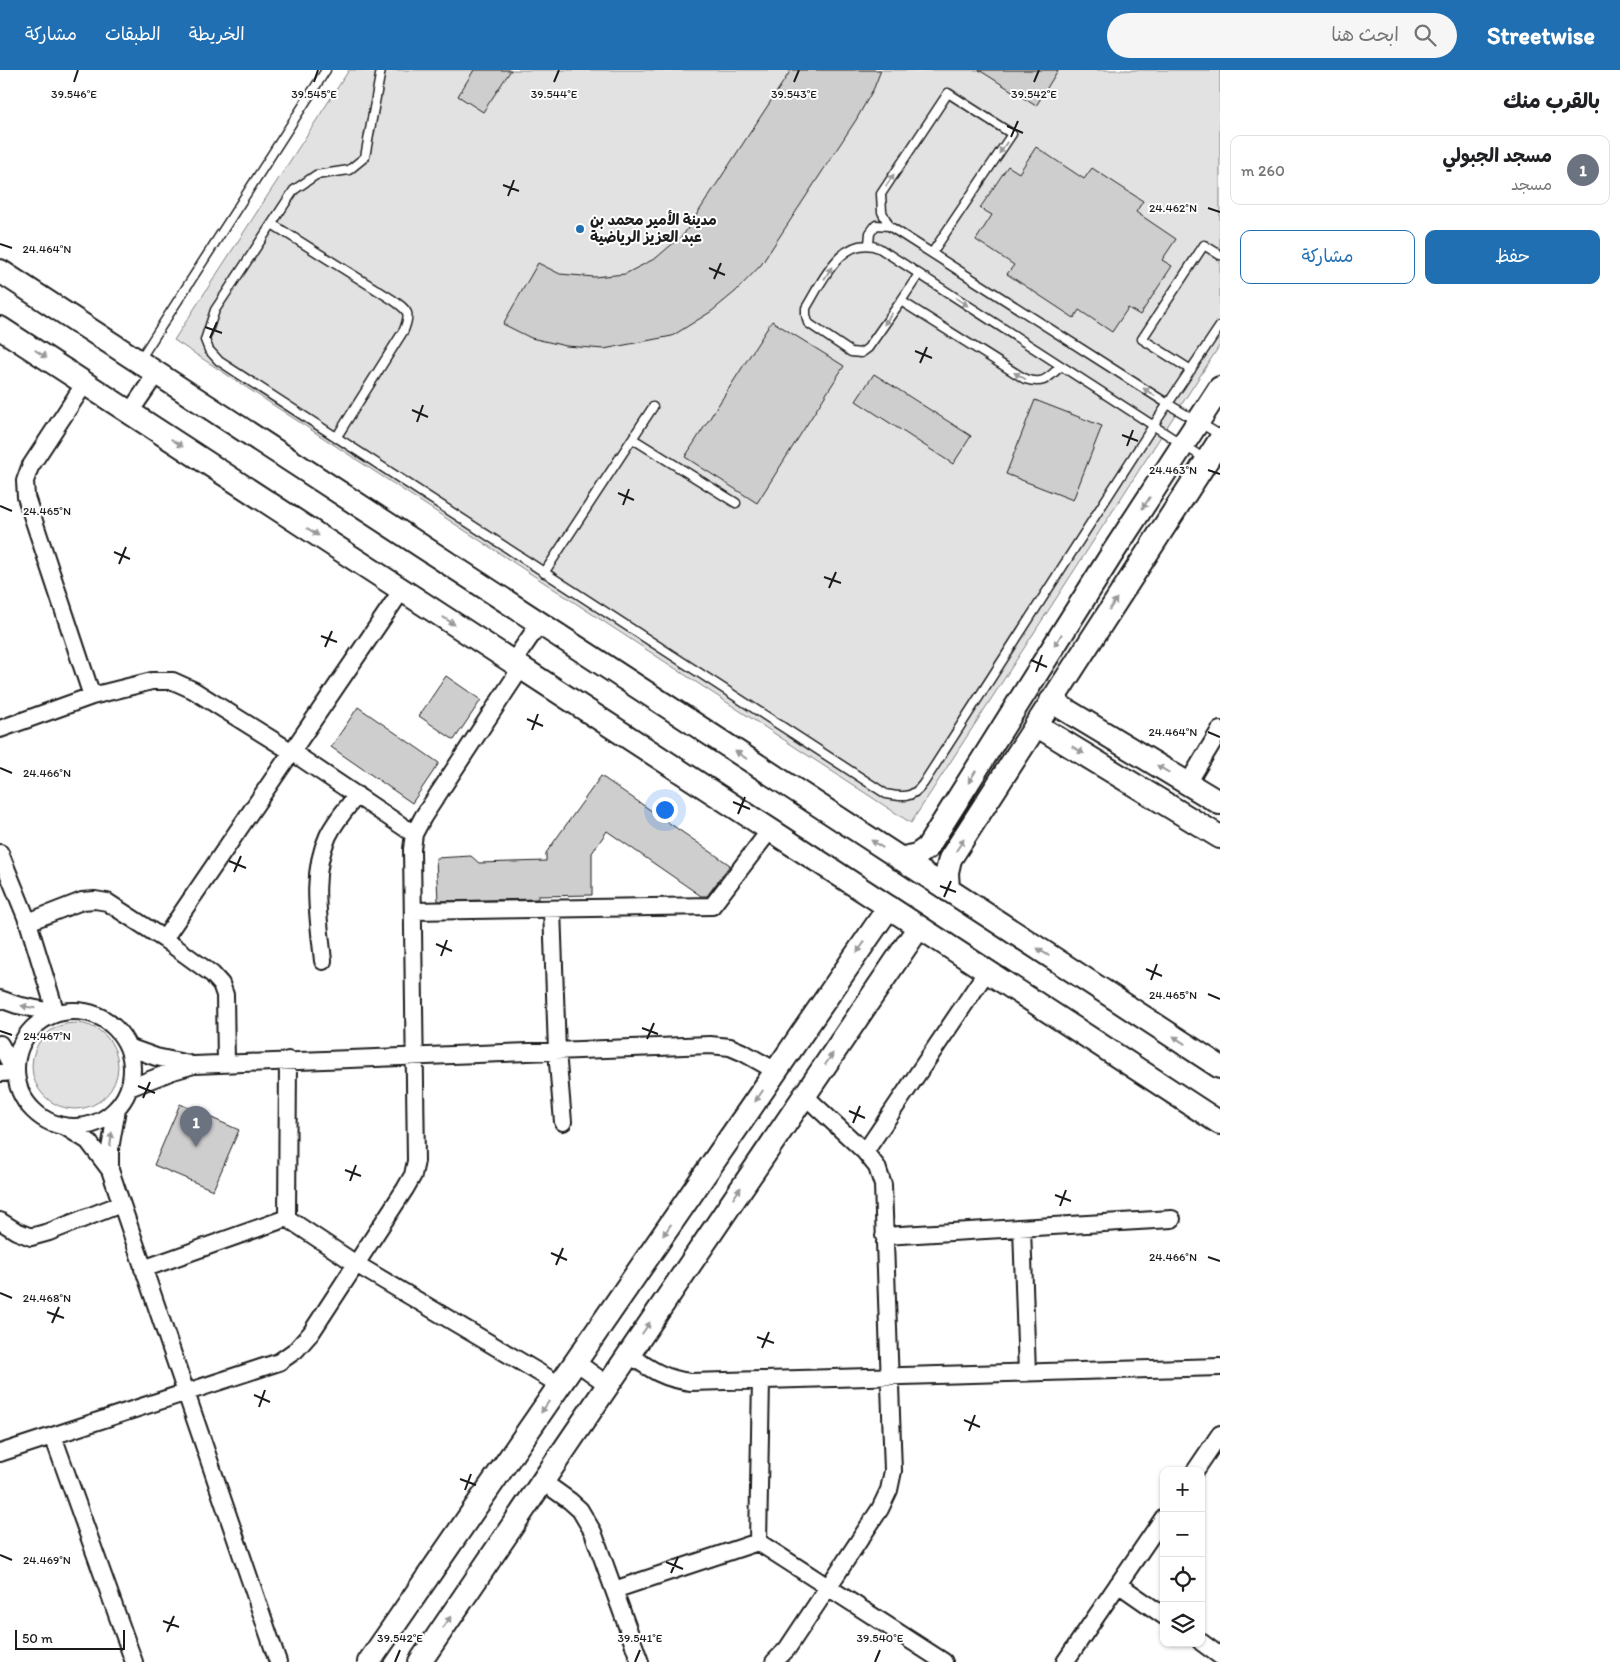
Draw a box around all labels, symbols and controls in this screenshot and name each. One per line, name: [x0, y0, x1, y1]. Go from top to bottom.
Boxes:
search box: [1107, 13, 1457, 58]
icon: search: [1411, 21, 1439, 49]
text: Streetwise: [1487, 21, 1595, 50]
text: مشاركة: [25, 23, 77, 45]
text: الطبقات: [105, 23, 161, 45]
text: الخريطة: [189, 23, 245, 45]
text: ابحث هنا: [1331, 23, 1399, 46]
text: 39.546°E: [51, 87, 97, 101]
text: 39.545°E: [291, 87, 337, 101]
text: 39.544°E: [531, 87, 578, 101]
text: 39.543°E: [771, 87, 817, 101]
text: 39.542°E: [1011, 87, 1057, 101]
text: بالقرب منك: [1503, 88, 1600, 113]
one-way arrow: [998, 142, 1008, 155]
text: مسجد الجبولي: [1443, 144, 1552, 167]
text: 260 m: [1241, 161, 1285, 180]
text: 1: [1579, 161, 1587, 180]
one-way arrow: [885, 174, 895, 187]
text: مسجد: [1511, 175, 1552, 194]
text: 24.462°N: [1149, 201, 1197, 215]
place label: مدينة الأمير محمد بن عبد العزيز الرياضية: [590, 209, 717, 246]
marker: مدينة الأمير محمد بن عبد العزيز الرياضية: [574, 223, 586, 235]
button: مشاركة: [1240, 230, 1415, 284]
button: حفظ: [1425, 230, 1600, 284]
text: 24.464°N: [23, 242, 71, 256]
one-way arrow: [824, 266, 833, 279]
one-way arrow: [955, 297, 969, 307]
one-way arrow: [883, 312, 893, 326]
one-way arrow: [34, 350, 48, 359]
one-way arrow: [1013, 371, 1026, 380]
one-way arrow: [1142, 387, 1155, 396]
one-way arrow: [170, 438, 184, 448]
text: 24.463°N: [1149, 463, 1197, 477]
one-way arrow: [1141, 496, 1150, 509]
text: 24.465°N: [23, 504, 71, 518]
one-way arrow: [306, 527, 320, 537]
one-way arrow: [1108, 598, 1118, 611]
one-way arrow: [442, 616, 456, 626]
one-way arrow: [1054, 633, 1063, 646]
text: 24.464°N: [1149, 725, 1197, 739]
one-way arrow: [1071, 746, 1084, 755]
one-way arrow: [734, 751, 748, 760]
one-way arrow: [1157, 764, 1170, 773]
text: 24.466°N: [23, 766, 71, 780]
one-way arrow: [967, 771, 977, 784]
your location: [652, 797, 678, 823]
one-way arrow: [955, 838, 964, 851]
one-way arrow: [871, 839, 884, 849]
one-way arrow: [856, 941, 866, 954]
one-way arrow: [1036, 947, 1050, 956]
text: 24.465°N: [1149, 988, 1197, 1002]
one-way arrow: [19, 1003, 35, 1011]
text: 24.467°N: [23, 1029, 71, 1043]
one-way arrow: [1172, 1036, 1186, 1045]
one-way arrow: [824, 1052, 834, 1066]
one-way arrow: [754, 1089, 764, 1102]
pin: 1: [180, 1106, 212, 1147]
one-way arrow: [107, 1131, 115, 1147]
one-way arrow: [733, 1187, 742, 1200]
one-way arrow: [662, 1223, 672, 1236]
text: 24.466°N: [1149, 1250, 1197, 1264]
text: 24.468°N: [23, 1291, 71, 1305]
one-way arrow: [641, 1321, 651, 1335]
one-way arrow: [540, 1400, 550, 1413]
map controls: [1160, 1467, 1205, 1647]
button: +: [1160, 1467, 1205, 1512]
button: −: [1160, 1512, 1205, 1557]
text: 24.469°N: [23, 1553, 71, 1567]
button: locate: [1160, 1557, 1205, 1602]
button: layers: [1160, 1602, 1205, 1647]
one-way arrow: [442, 1615, 452, 1628]
scale bar: [15, 1627, 125, 1650]
text: 50 m: [22, 1630, 53, 1647]
text: 39.542°E: [377, 1631, 423, 1645]
text: 39.541°E: [617, 1631, 663, 1645]
text: 39.540°E: [857, 1631, 904, 1645]

